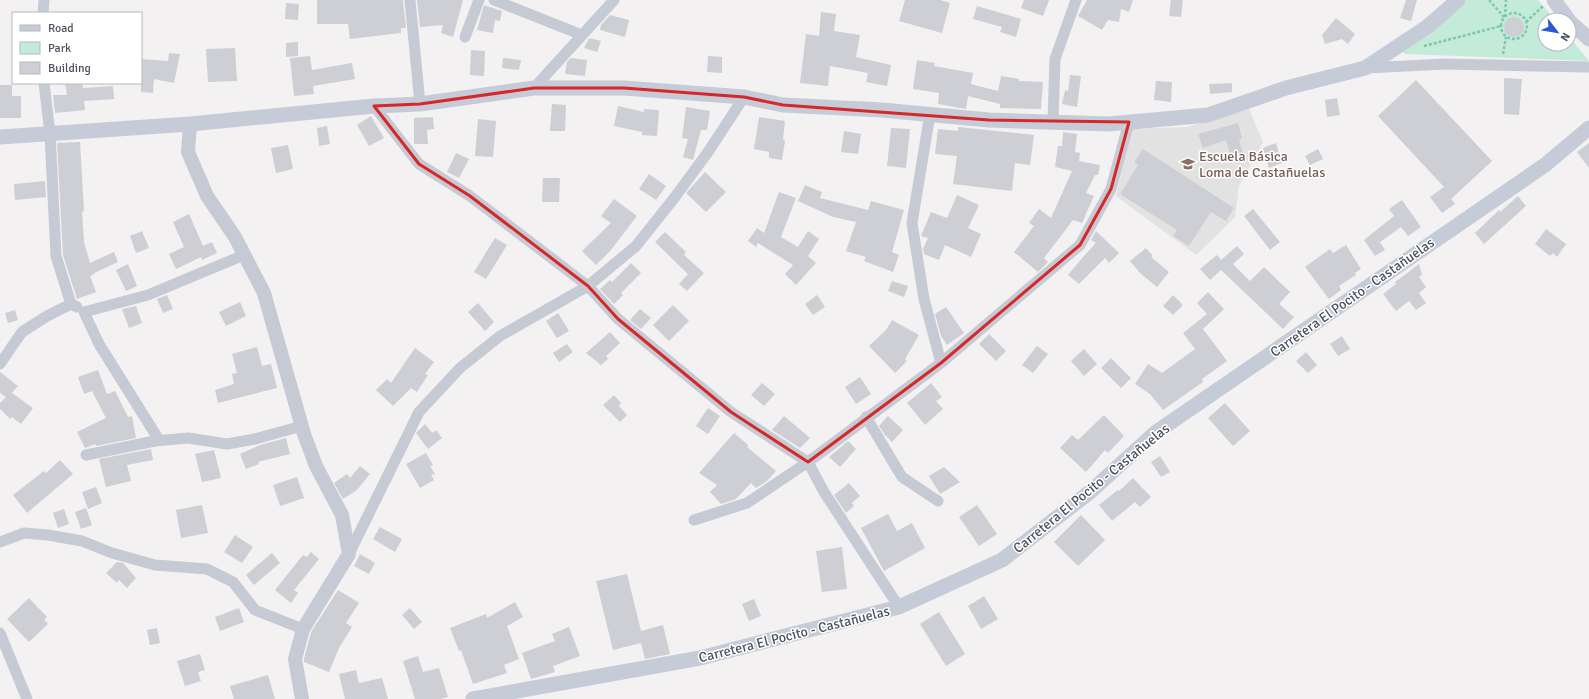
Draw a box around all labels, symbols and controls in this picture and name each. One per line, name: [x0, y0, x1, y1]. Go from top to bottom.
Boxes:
legend: [12, 12, 142, 84]
north arrow: [1537, 12, 1577, 52]
text: Road: [48, 21, 74, 36]
text: N: [1558, 30, 1573, 44]
text: Park: [48, 41, 71, 56]
text: Building: [48, 61, 91, 76]
place label: Escuela Básica Loma de Castañuelas: [1199, 148, 1325, 181]
school or university icon: Escuela Básica Loma de Castañuelas: [1180, 156, 1196, 172]
street label: Carretera El Pocito - Castañuelas: [1267, 234, 1438, 361]
street label: Carretera El Pocito - Castañuelas: [1010, 420, 1173, 557]
street label: Carretera El Pocito - Castañuelas: [697, 602, 891, 666]

